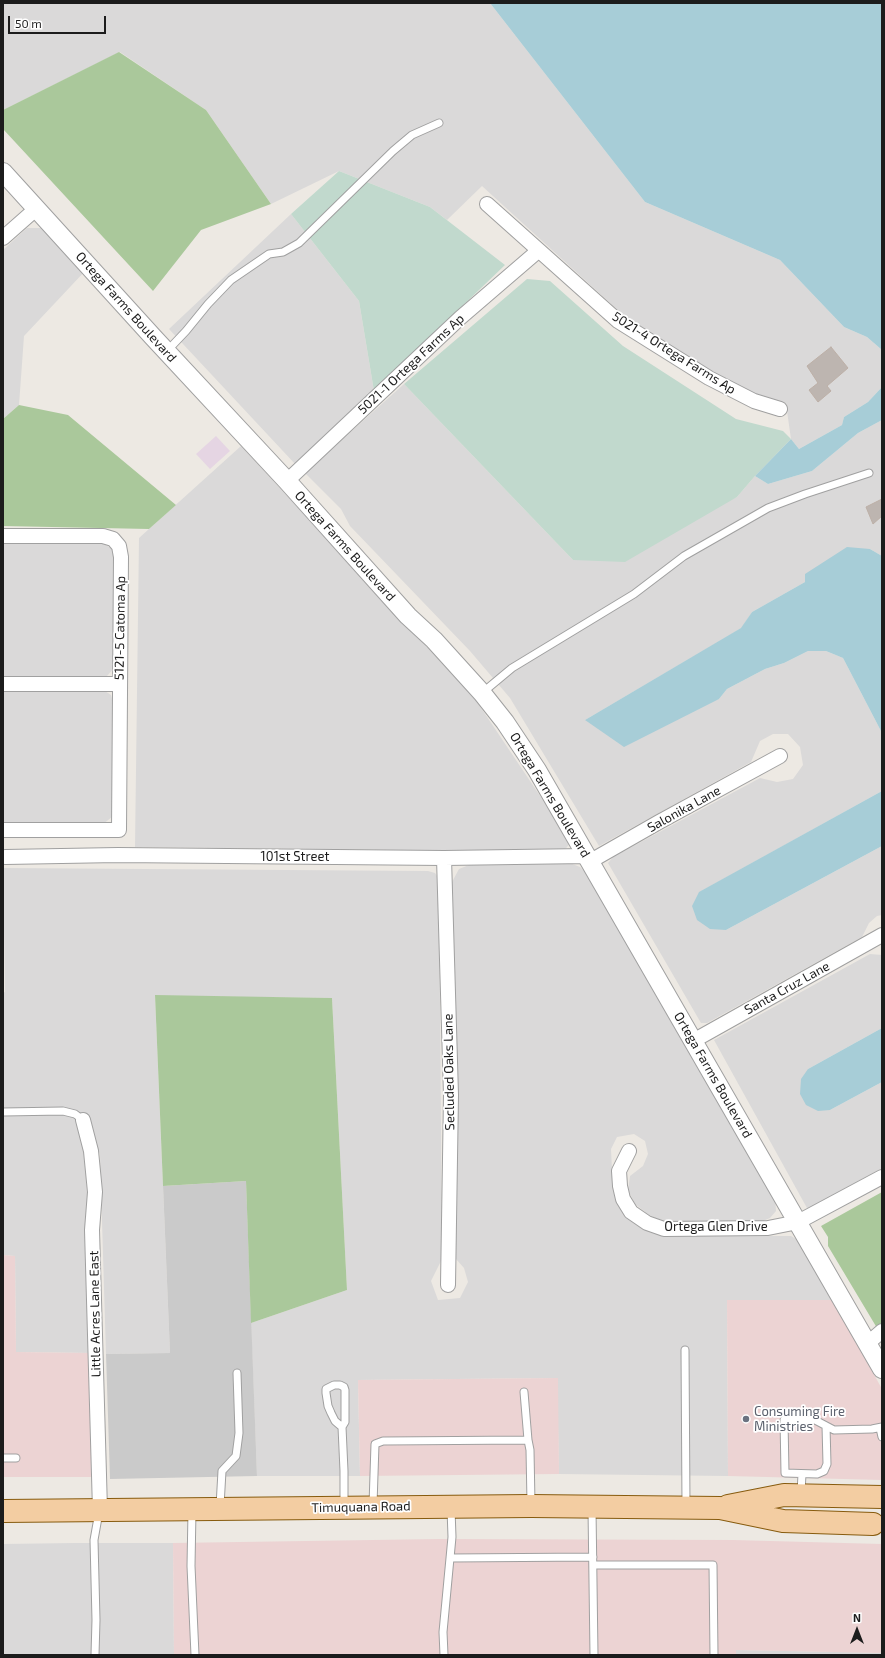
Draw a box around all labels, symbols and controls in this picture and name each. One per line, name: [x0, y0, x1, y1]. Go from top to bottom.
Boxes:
scale bar: [10, 8, 108, 34]
text: 50 m: [15, 16, 42, 30]
street label: Ortega Farms Boulevard: [72, 249, 180, 365]
street label: 5021-4 Ortega Farms Ap: [609, 309, 739, 397]
street label: 5021-1 Ortega Farms Ap: [355, 311, 467, 417]
street label: Ortega Farms Boulevard: [291, 488, 399, 604]
street label: 5121-5 Catoma Ap: [111, 576, 129, 680]
street label: Ortega Farms Boulevard: [506, 730, 594, 860]
street label: Salonika Lane: [645, 782, 723, 836]
street label: 101st Street: [261, 849, 329, 865]
street label: Santa Cruz Lane: [742, 958, 832, 1018]
street label: Ortega Farms Boulevard: [670, 1009, 756, 1141]
street label: Secluded Oaks Lane: [440, 1013, 458, 1131]
street label: Ortega Glen Drive: [664, 1219, 768, 1235]
street label: Little Acres Lane East: [86, 1250, 104, 1378]
place label: Consuming Fire Ministries: [754, 1404, 845, 1435]
marker: Consuming Fire Ministries: [741, 1414, 751, 1424]
street label: Timuquana Road: [311, 1498, 411, 1516]
north arrow: [837, 1610, 877, 1650]
text: N: [853, 1611, 861, 1624]

